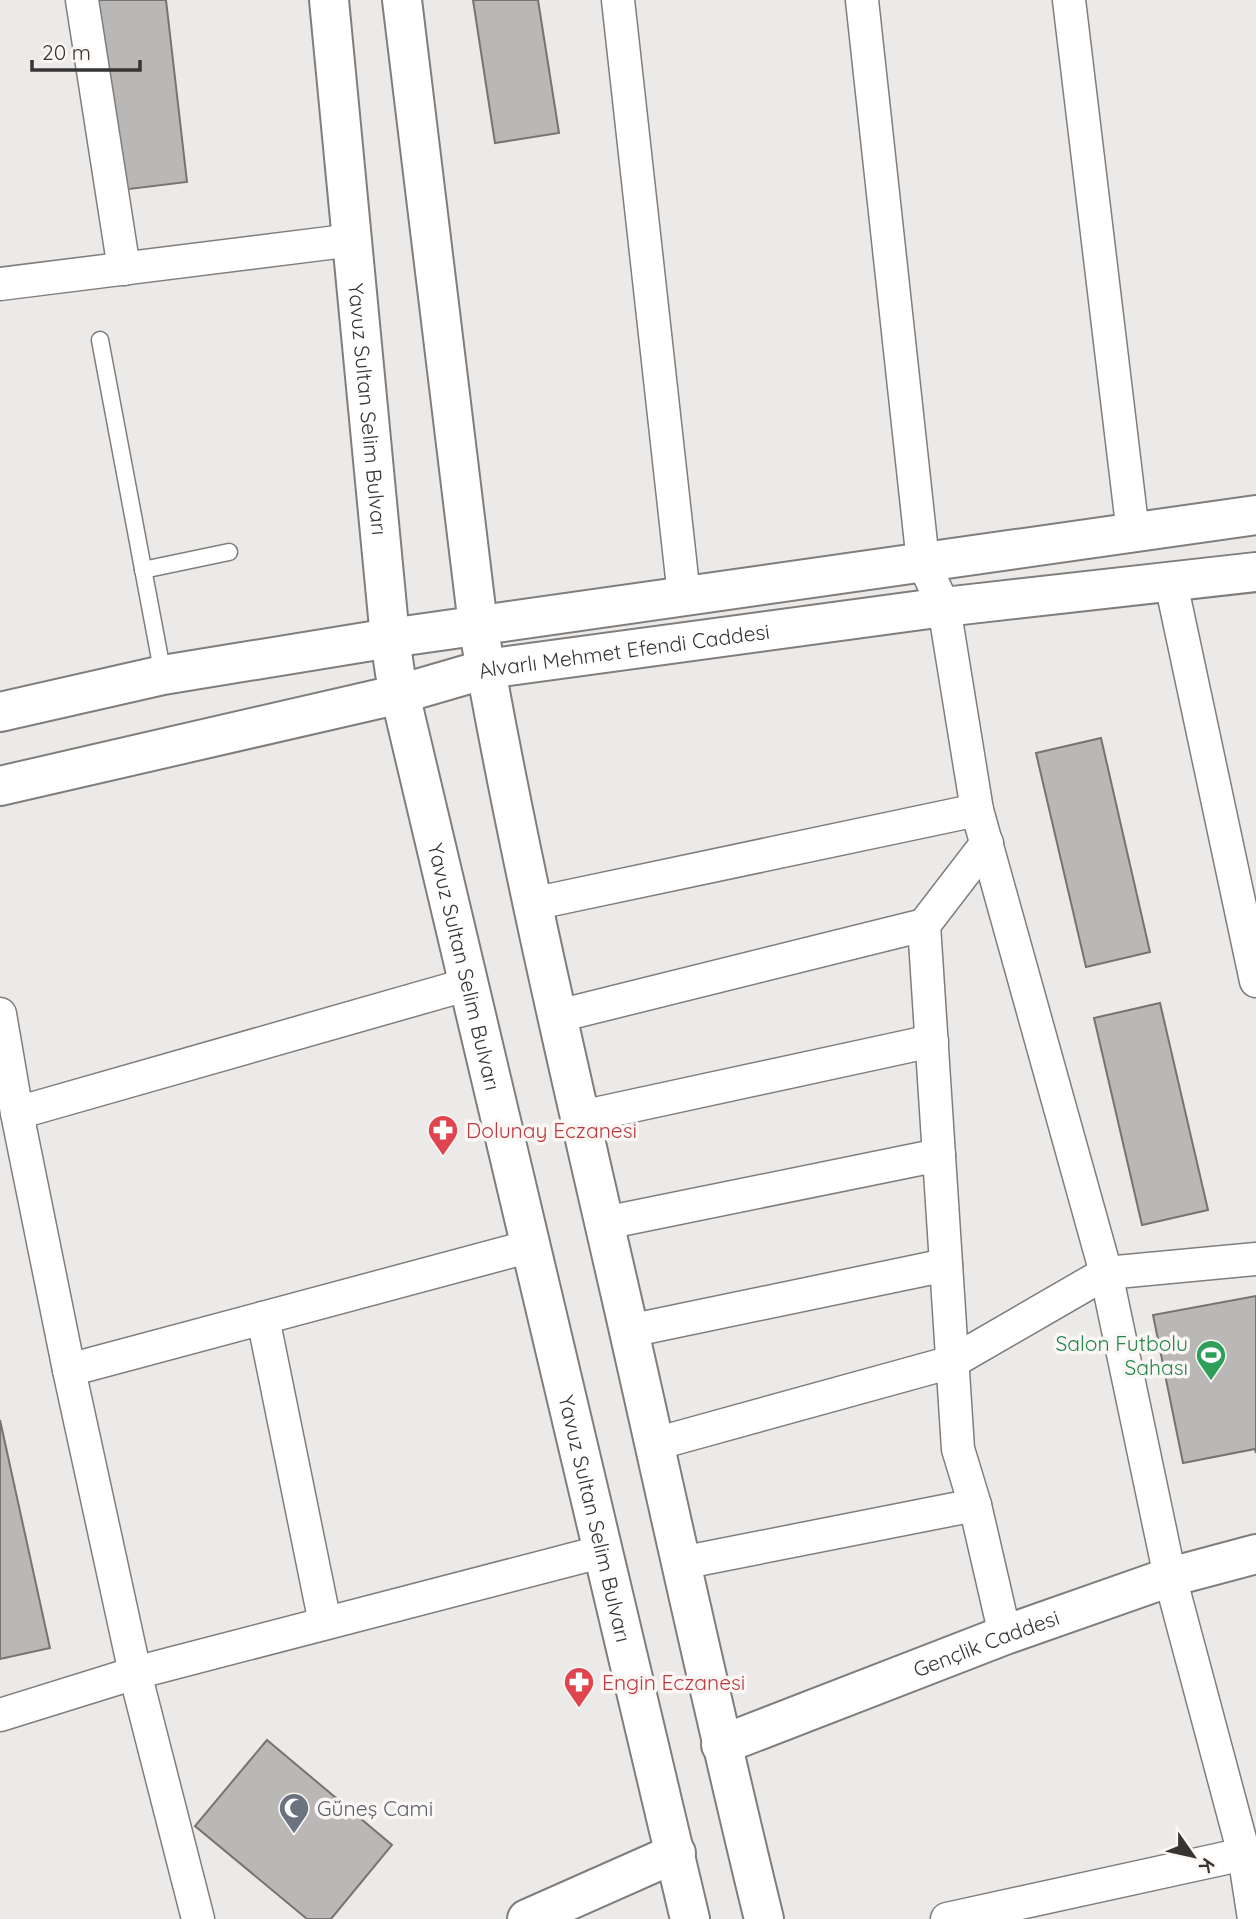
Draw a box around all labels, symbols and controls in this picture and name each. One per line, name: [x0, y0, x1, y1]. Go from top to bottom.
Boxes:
scale bar: [32, 28, 140, 72]
text: 20 m: [42, 39, 91, 65]
street label: Yavuz Sultan Selim Bulvarı: [343, 282, 393, 536]
street label: Alvarlı Mehmet Efendi Caddesi: [475, 618, 771, 684]
street label: Yavuz Sultan Selim Bulvarı: [423, 841, 506, 1093]
pharmacy icon: Dolunay Eczanesi: [426, 1113, 460, 1157]
place label: Dolunay Eczanesi: [466, 1117, 637, 1143]
place label: Salon Futbolu Sahası: [1056, 1330, 1188, 1380]
sports icon: Salon Futbolu Sahası: [1194, 1338, 1228, 1382]
street label: Yavuz Sultan Selim Bulvarı: [553, 1392, 637, 1644]
street label: Gençlik Caddesi: [909, 1604, 1063, 1682]
pharmacy icon: Engin Eczanesi: [562, 1665, 596, 1709]
place label: Engin Eczanesi: [602, 1669, 745, 1695]
mosque icon: Güneş Cami: [277, 1791, 311, 1835]
place label: Güneş Cami: [317, 1795, 433, 1821]
north arrow: [1158, 1821, 1228, 1891]
text: K: [1194, 1854, 1221, 1877]

